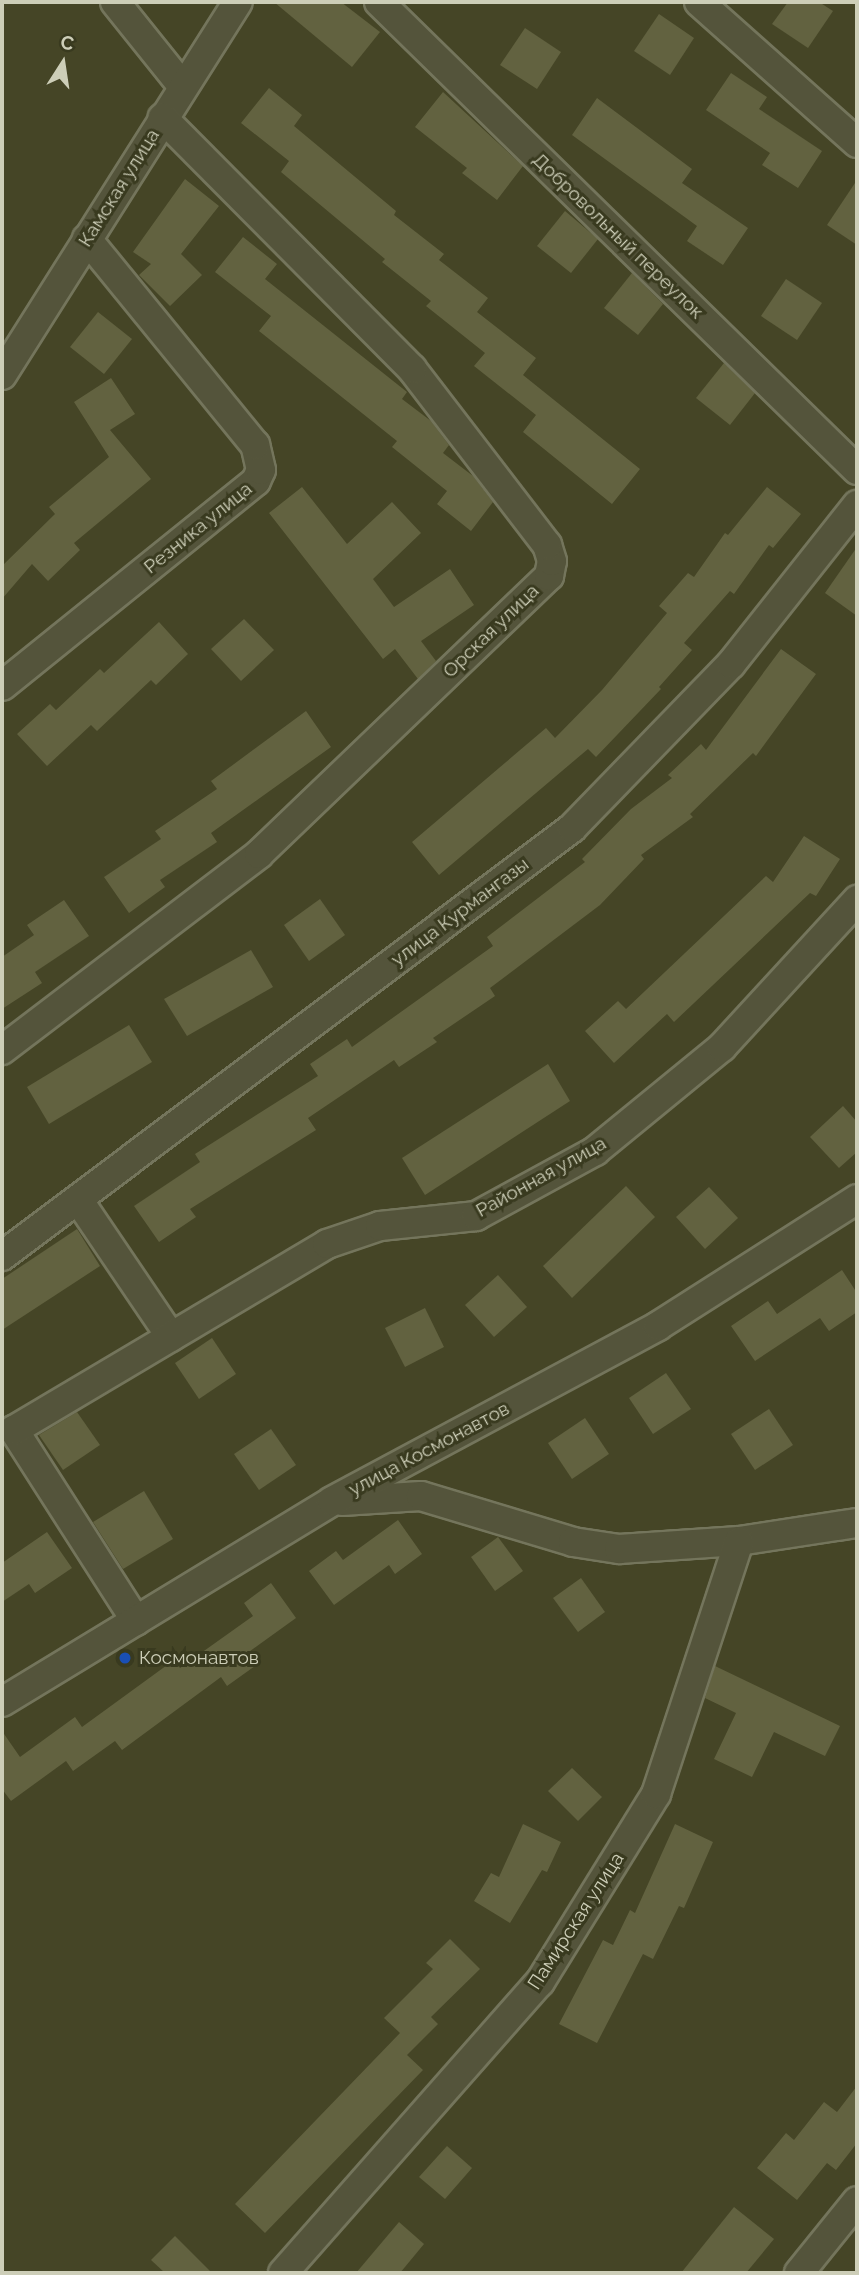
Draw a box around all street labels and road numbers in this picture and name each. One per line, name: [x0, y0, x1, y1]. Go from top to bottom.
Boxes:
street label: Камская улица: [74, 125, 164, 251]
street label: Добровольный переулок: [528, 148, 708, 324]
street label: Резника улица: [139, 477, 257, 579]
street label: Орская улица: [438, 579, 544, 683]
street label: улица Курмангазы: [387, 853, 533, 971]
street label: Районная улица: [472, 1132, 610, 1222]
street label: улица Космонавтов: [345, 1397, 513, 1501]
street label: Памирская улица: [523, 1848, 629, 1994]

